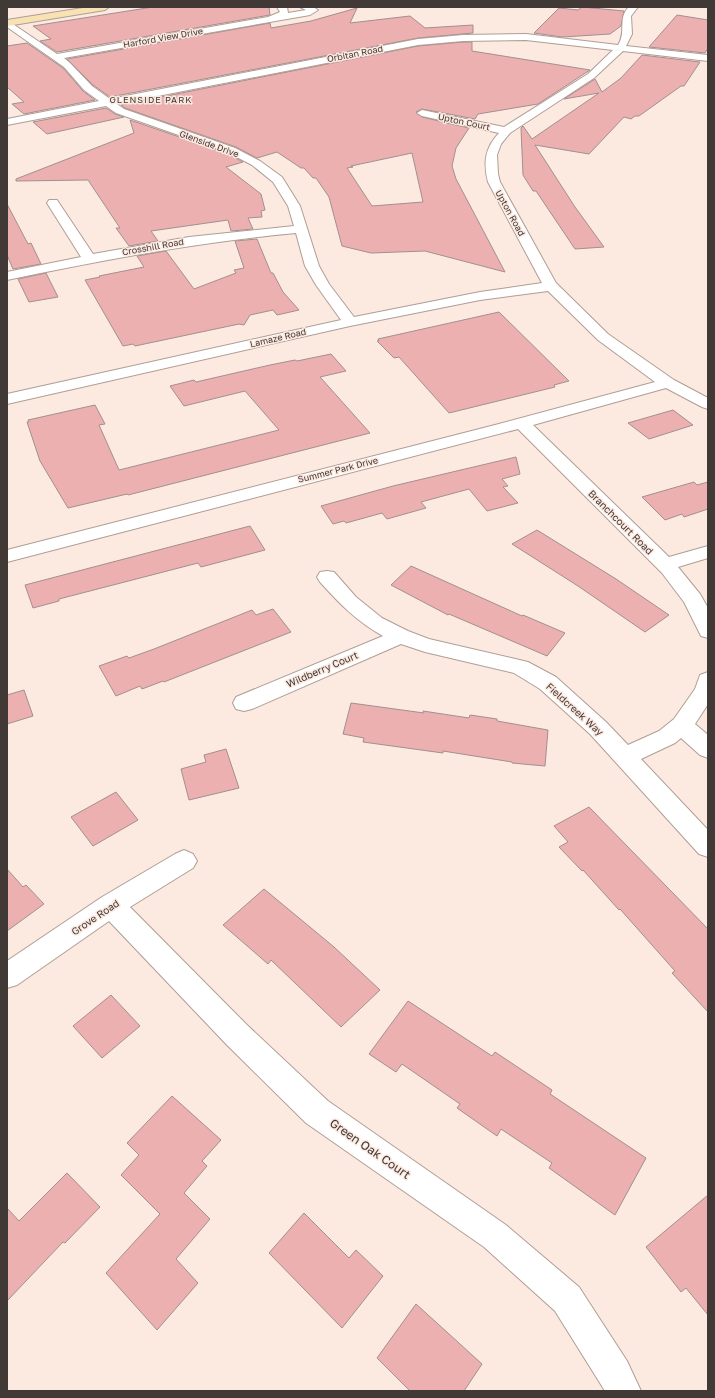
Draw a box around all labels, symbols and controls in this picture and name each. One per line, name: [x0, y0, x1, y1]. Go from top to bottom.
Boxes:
street label: Harford View Drive: [122, 25, 204, 50]
street label: Orbitan Road: [326, 43, 384, 64]
district label: GLENSIDE PARK: [110, 94, 192, 105]
street label: Upton Court: [437, 111, 492, 132]
street label: Glenside Drive: [178, 128, 240, 159]
street label: Upton Road: [493, 188, 528, 238]
street label: Crosshill Road: [121, 236, 185, 257]
street label: Lamaze Road: [249, 326, 307, 349]
street label: Summer Park Drive: [297, 454, 379, 485]
street label: Branchcourt Road: [586, 487, 656, 557]
street label: Wildberry Court: [284, 649, 360, 689]
street label: Fieldcreek Way: [544, 680, 606, 738]
street label: Grove Road: [69, 897, 121, 937]
street label: Green Oak Court: [327, 1115, 414, 1182]

